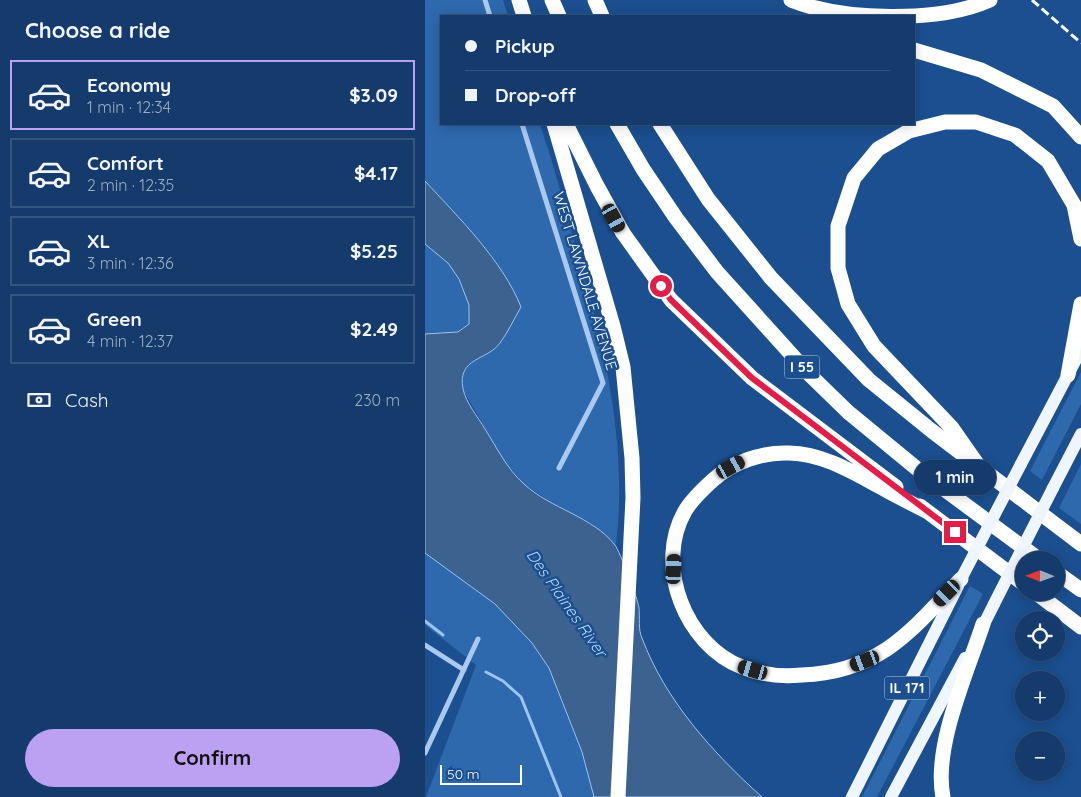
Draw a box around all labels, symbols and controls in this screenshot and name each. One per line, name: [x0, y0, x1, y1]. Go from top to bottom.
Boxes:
text: Choose a ride: [25, 16, 170, 44]
text: Pickup: [495, 34, 555, 58]
icon: car: [27, 73, 72, 118]
text: Economy: [87, 73, 171, 97]
text: $3.09: [349, 83, 398, 107]
text: Drop-off: [495, 83, 576, 107]
text: 1 min · 12:34: [87, 97, 171, 117]
icon: car: [27, 151, 72, 196]
text: Comfort: [87, 151, 164, 175]
text: $4.17: [354, 161, 398, 185]
text: 2 min · 12:35: [87, 175, 174, 195]
street label: WEST LAWNDALE AVENUE: [549, 189, 622, 372]
car: [600, 201, 627, 235]
icon: car: [27, 229, 72, 274]
text: XL: [87, 229, 110, 253]
text: $5.25: [350, 239, 398, 263]
text: 3 min · 12:36: [87, 253, 174, 273]
route start: [650, 275, 672, 297]
icon: car: [27, 307, 72, 352]
text: Green: [87, 307, 142, 331]
text: $2.49: [350, 317, 398, 341]
text: 4 min · 12:37: [87, 331, 173, 351]
road number: I 55: [785, 356, 819, 378]
icon: cash: [25, 386, 53, 414]
text: Cash: [65, 388, 109, 412]
text: 230 m: [354, 390, 400, 410]
car: [714, 453, 747, 481]
callout: 1 min: [914, 460, 996, 494]
text: 1 min: [936, 467, 974, 487]
route end: [944, 521, 966, 543]
water label: Des Plaines River: [522, 545, 613, 662]
north arrow: [1015, 551, 1065, 601]
map controls: [1015, 551, 1065, 781]
car: [665, 554, 682, 584]
car: [931, 577, 962, 609]
button: locate: [1015, 611, 1065, 661]
car: [848, 649, 881, 673]
car: [736, 659, 769, 681]
button: +: [1015, 671, 1065, 721]
road number: IL 171: [885, 676, 929, 700]
button: Confirm: [25, 729, 400, 787]
button: −: [1015, 731, 1065, 781]
scale bar: [440, 762, 523, 785]
text: 50 m: [447, 765, 480, 783]

